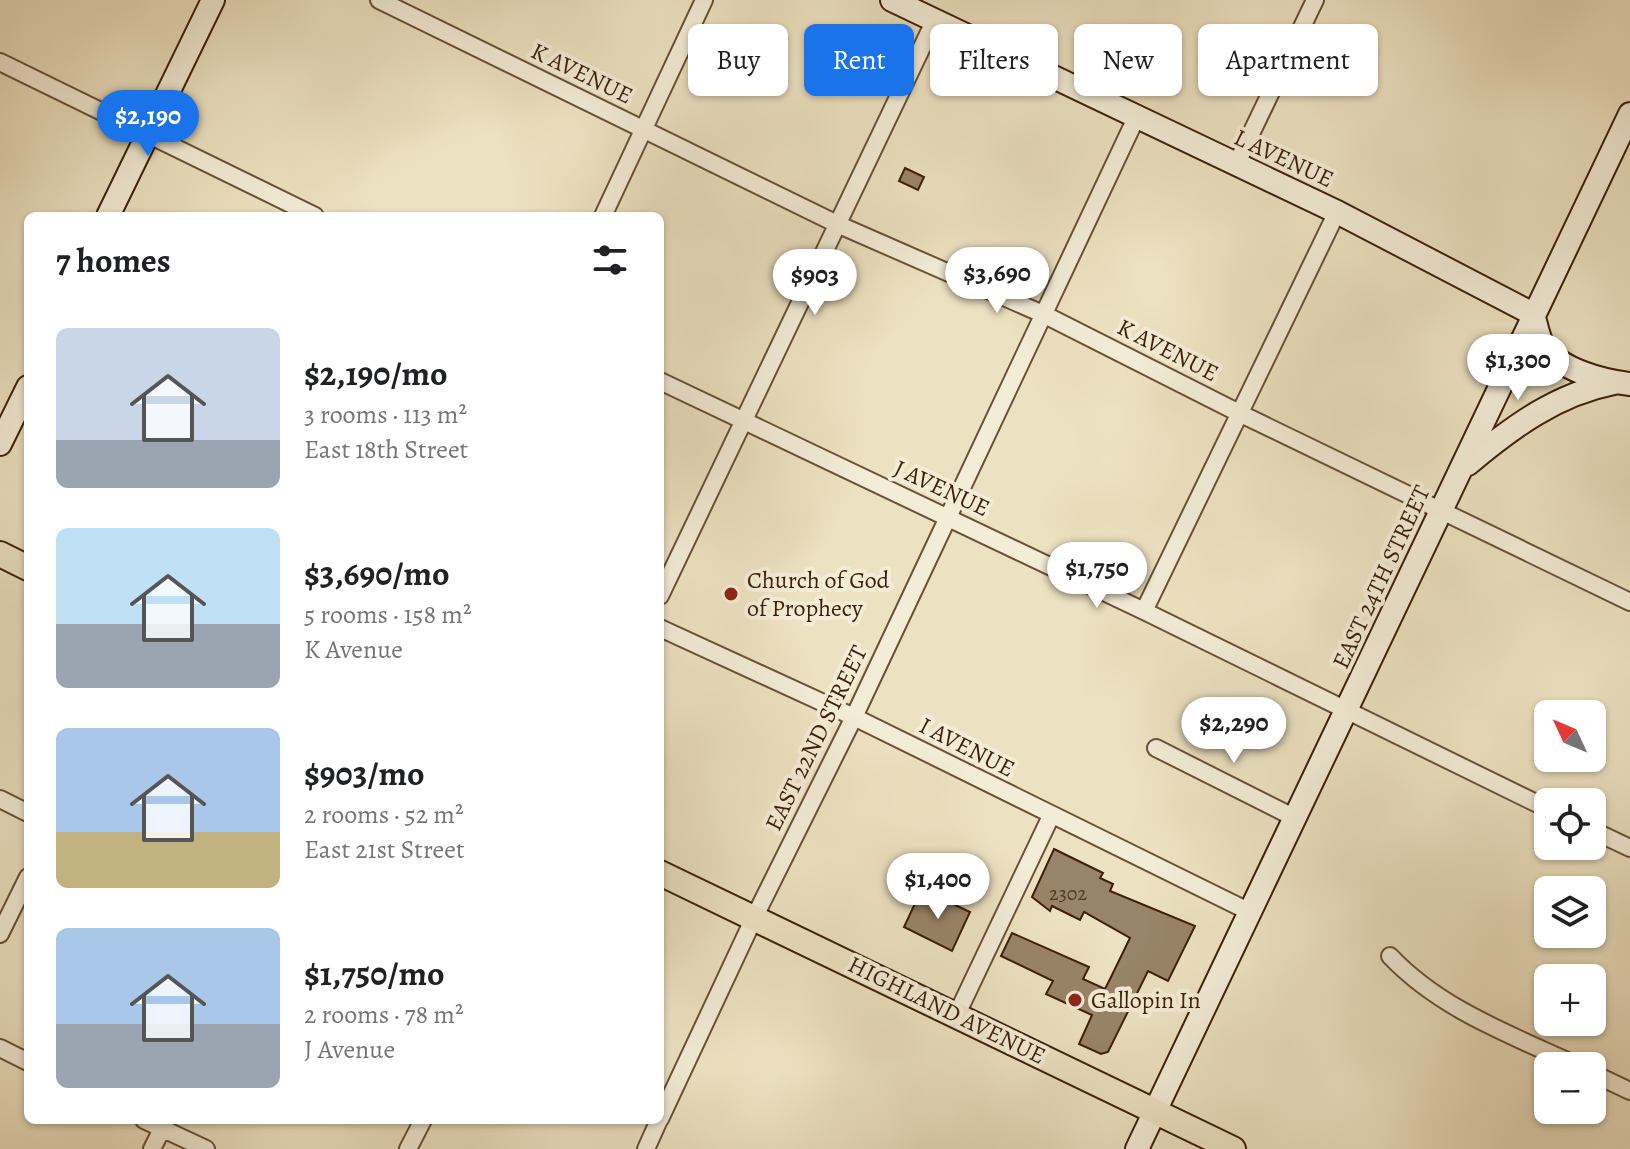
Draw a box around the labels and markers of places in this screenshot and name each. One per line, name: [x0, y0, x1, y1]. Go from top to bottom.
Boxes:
pin: $2,190: [83, 90, 213, 158]
pin: $3,690: [932, 247, 1062, 315]
pin: $903: [768, 249, 862, 317]
pin: $1,300: [1453, 334, 1583, 402]
pin: $1,750: [1032, 542, 1162, 610]
place label: Church of God of Prophecy: [747, 564, 890, 624]
marker: Church of God of Prophecy: [722, 585, 740, 603]
pin: $2,290: [1169, 697, 1299, 765]
pin: $1,400: [873, 853, 1003, 921]
place label: Gallopin In: [1091, 984, 1201, 1016]
marker: Gallopin In: [1066, 991, 1084, 1009]

